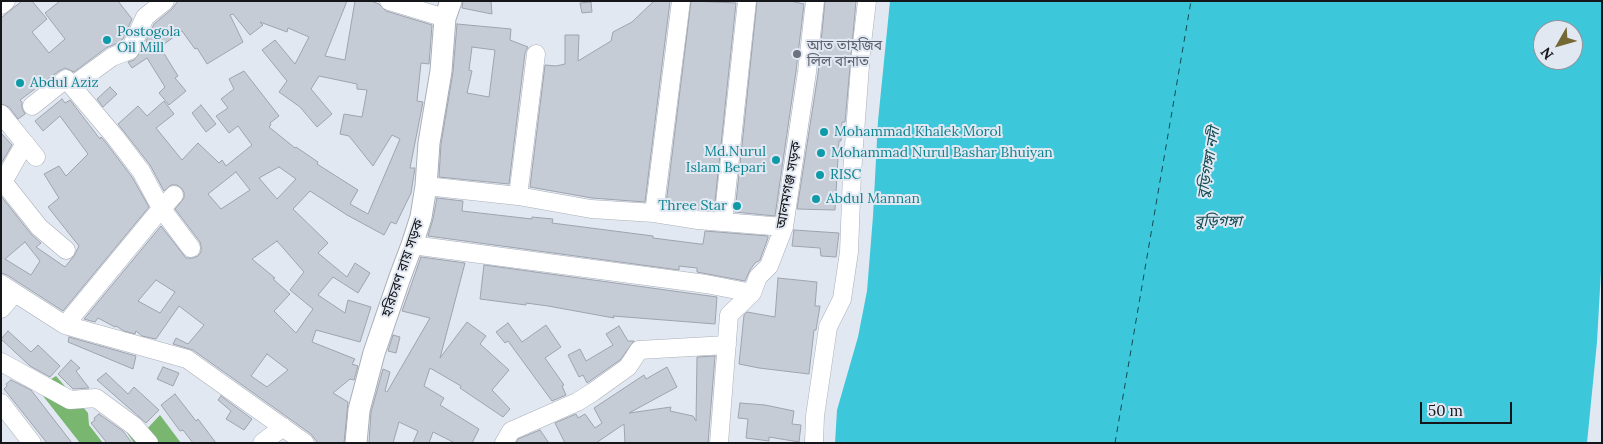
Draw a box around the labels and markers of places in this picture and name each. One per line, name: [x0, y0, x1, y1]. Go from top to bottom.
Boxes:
place label: Postogola Oil Mill: [117, 24, 181, 56]
marker: Postogola Oil Mill: [101, 34, 113, 46]
place label: আত তাহজিব লিল বানাত: [807, 38, 882, 70]
marker: আত তাহজিব লিল বানাত: [791, 48, 803, 60]
place label: Abdul Aziz: [30, 75, 99, 91]
marker: Abdul Aziz: [14, 77, 26, 89]
place label: Mohammad Khalek Morol: [834, 124, 1002, 140]
marker: Mohammad Khalek Morol: [818, 126, 830, 138]
place label: Md.Nurul Islam Bepari: [686, 144, 766, 176]
place label: Mohammad Nurul Bashar Bhuiyan: [831, 145, 1053, 161]
marker: Mohammad Nurul Bashar Bhuiyan: [815, 147, 827, 159]
marker: Md.Nurul Islam Bepari: [770, 154, 782, 166]
place label: RISC: [830, 167, 861, 183]
marker: RISC: [814, 169, 826, 181]
place label: Abdul Mannan: [826, 191, 920, 207]
marker: Abdul Mannan: [810, 193, 822, 205]
place label: Three Star: [658, 198, 727, 214]
marker: Three Star: [731, 200, 743, 212]

